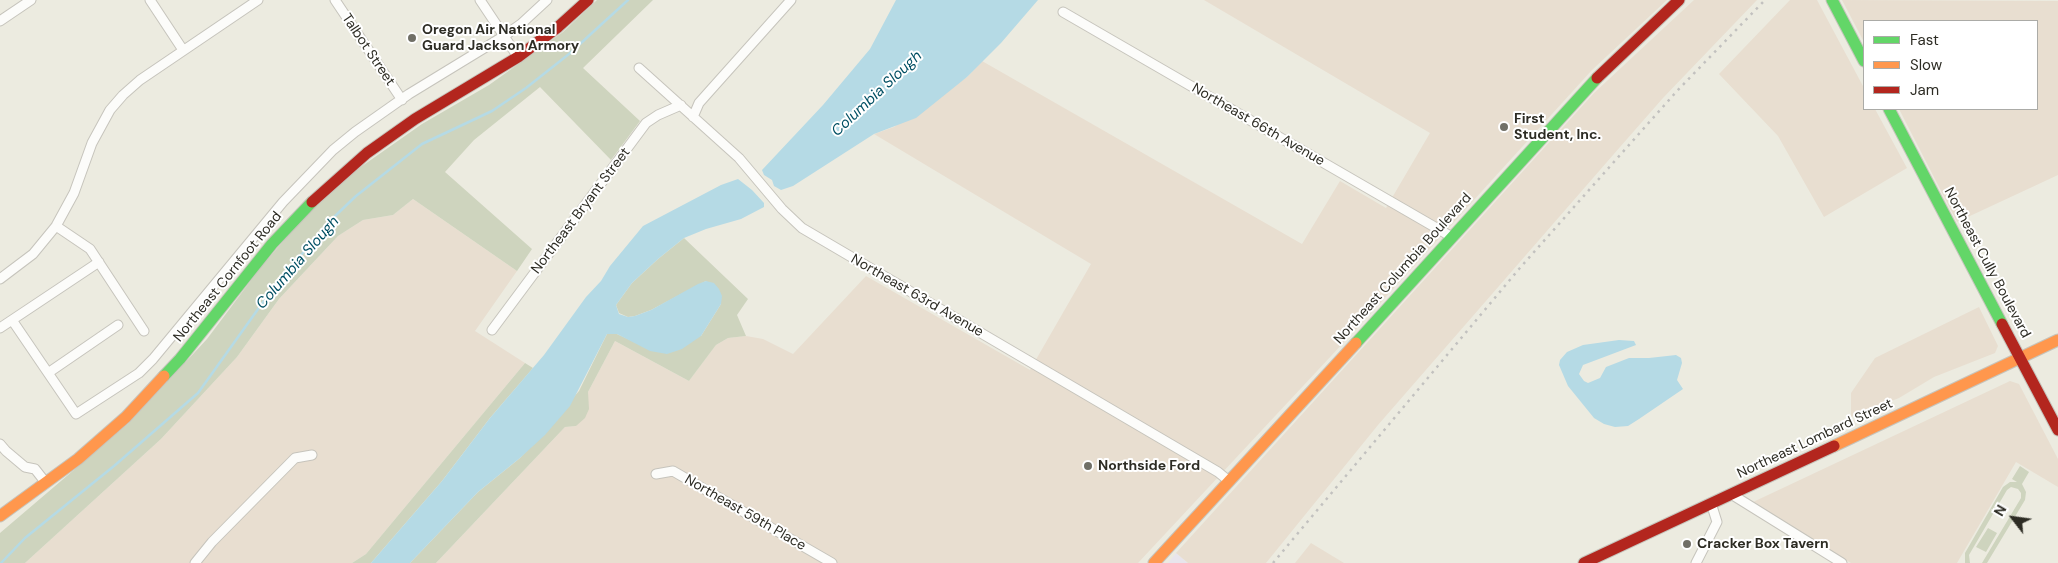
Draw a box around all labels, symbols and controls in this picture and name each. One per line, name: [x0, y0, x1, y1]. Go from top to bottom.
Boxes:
street label: Talbot Street: [338, 11, 398, 89]
legend: [1863, 20, 2038, 110]
place label: Oregon Air National Guard Jackson Armory: [422, 22, 579, 54]
text: Fast: [1910, 30, 1939, 50]
marker: Oregon Air National Guard Jackson Armory: [406, 32, 418, 44]
water label: Columbia Slough: [828, 48, 926, 140]
text: Slow: [1910, 55, 1942, 75]
street label: Northeast 66th Avenue: [1189, 80, 1327, 170]
text: Jam: [1910, 80, 1939, 100]
place label: First Student, Inc.: [1514, 111, 1601, 144]
marker: First Student, Inc.: [1498, 121, 1510, 133]
street label: Northeast Bryant Street: [528, 145, 634, 277]
street label: Northeast Cully Boulevard: [1940, 185, 2034, 341]
street label: Northeast Columbia Boulevard: [1331, 190, 1475, 348]
street label: Northeast Cornfoot Road: [170, 209, 286, 345]
water label: Columbia Slough: [253, 213, 343, 313]
street label: Northeast 63rd Avenue: [848, 251, 986, 341]
street label: Northeast Lombard Street: [1735, 396, 1895, 482]
place label: Northside Ford: [1098, 458, 1200, 474]
marker: Northside Ford: [1082, 460, 1094, 472]
street label: Northeast 59th Place: [681, 471, 809, 555]
north arrow: [1988, 493, 2038, 543]
text: N: [1990, 502, 2010, 519]
place label: Cracker Box Tavern: [1697, 536, 1829, 552]
marker: Cracker Box Tavern: [1681, 538, 1693, 550]

